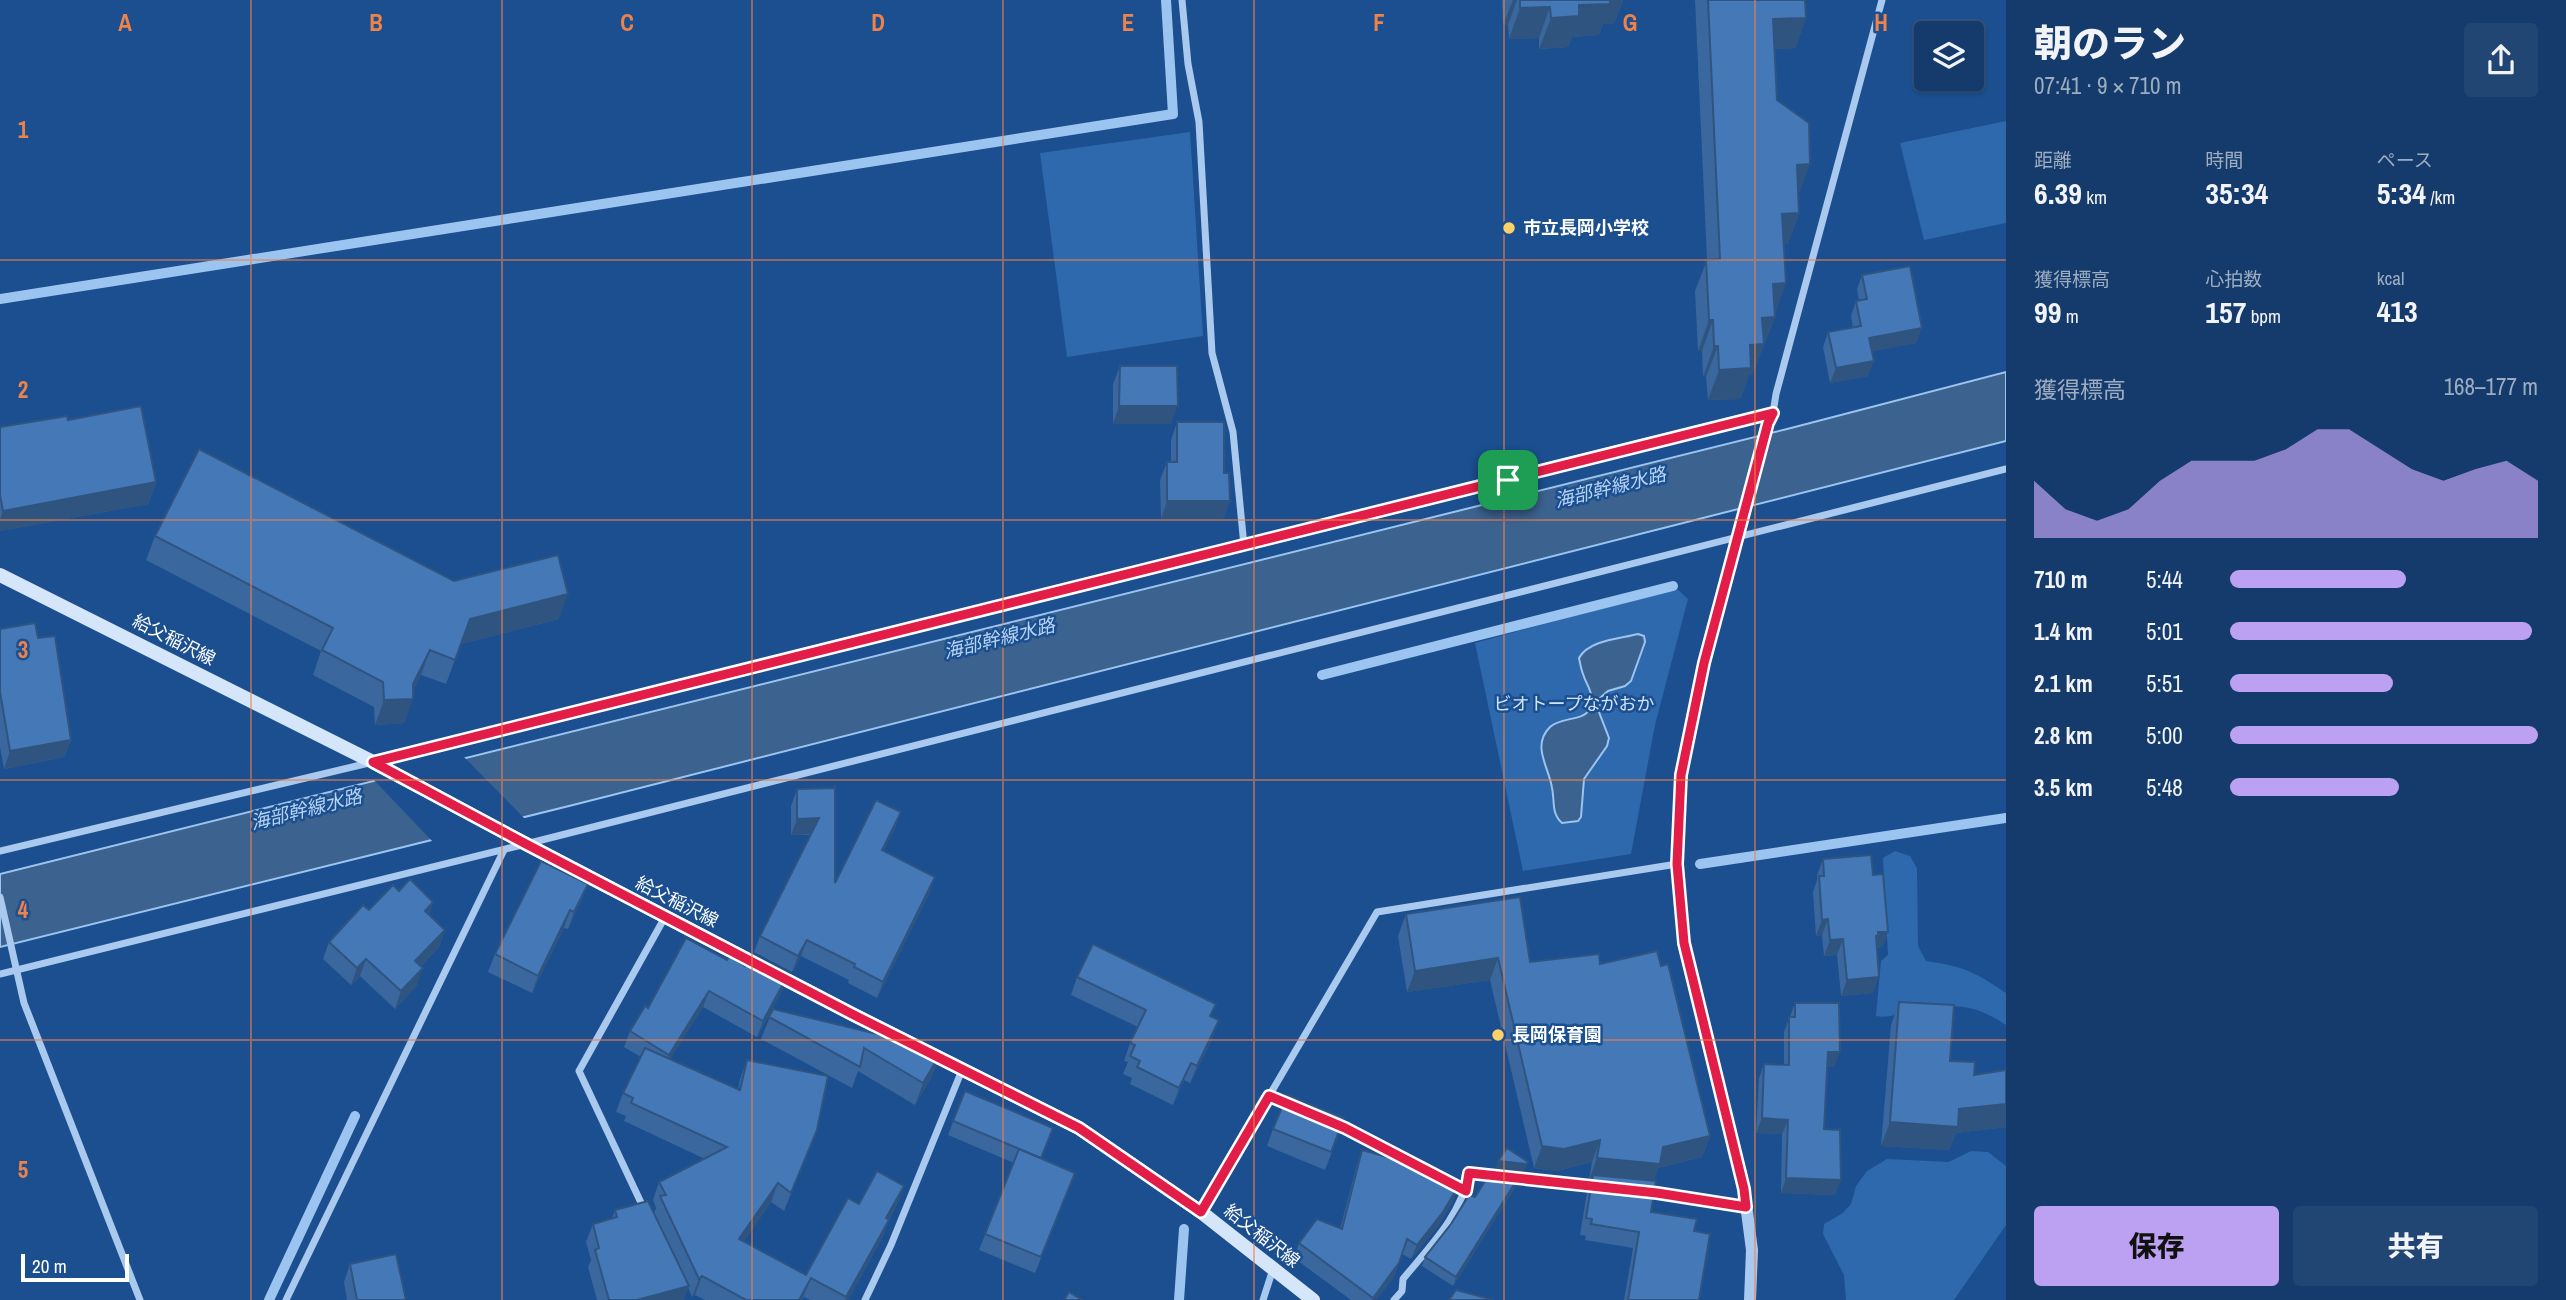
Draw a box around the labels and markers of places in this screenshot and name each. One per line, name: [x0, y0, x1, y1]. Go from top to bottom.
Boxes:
place label: 市立長岡小学校: [1523, 215, 1649, 240]
marker: 市立長岡小学校: [1501, 220, 1517, 236]
pin: [1478, 450, 1538, 510]
place label: 長岡保育園: [1512, 1022, 1602, 1047]
marker: 長岡保育園: [1490, 1027, 1506, 1043]

